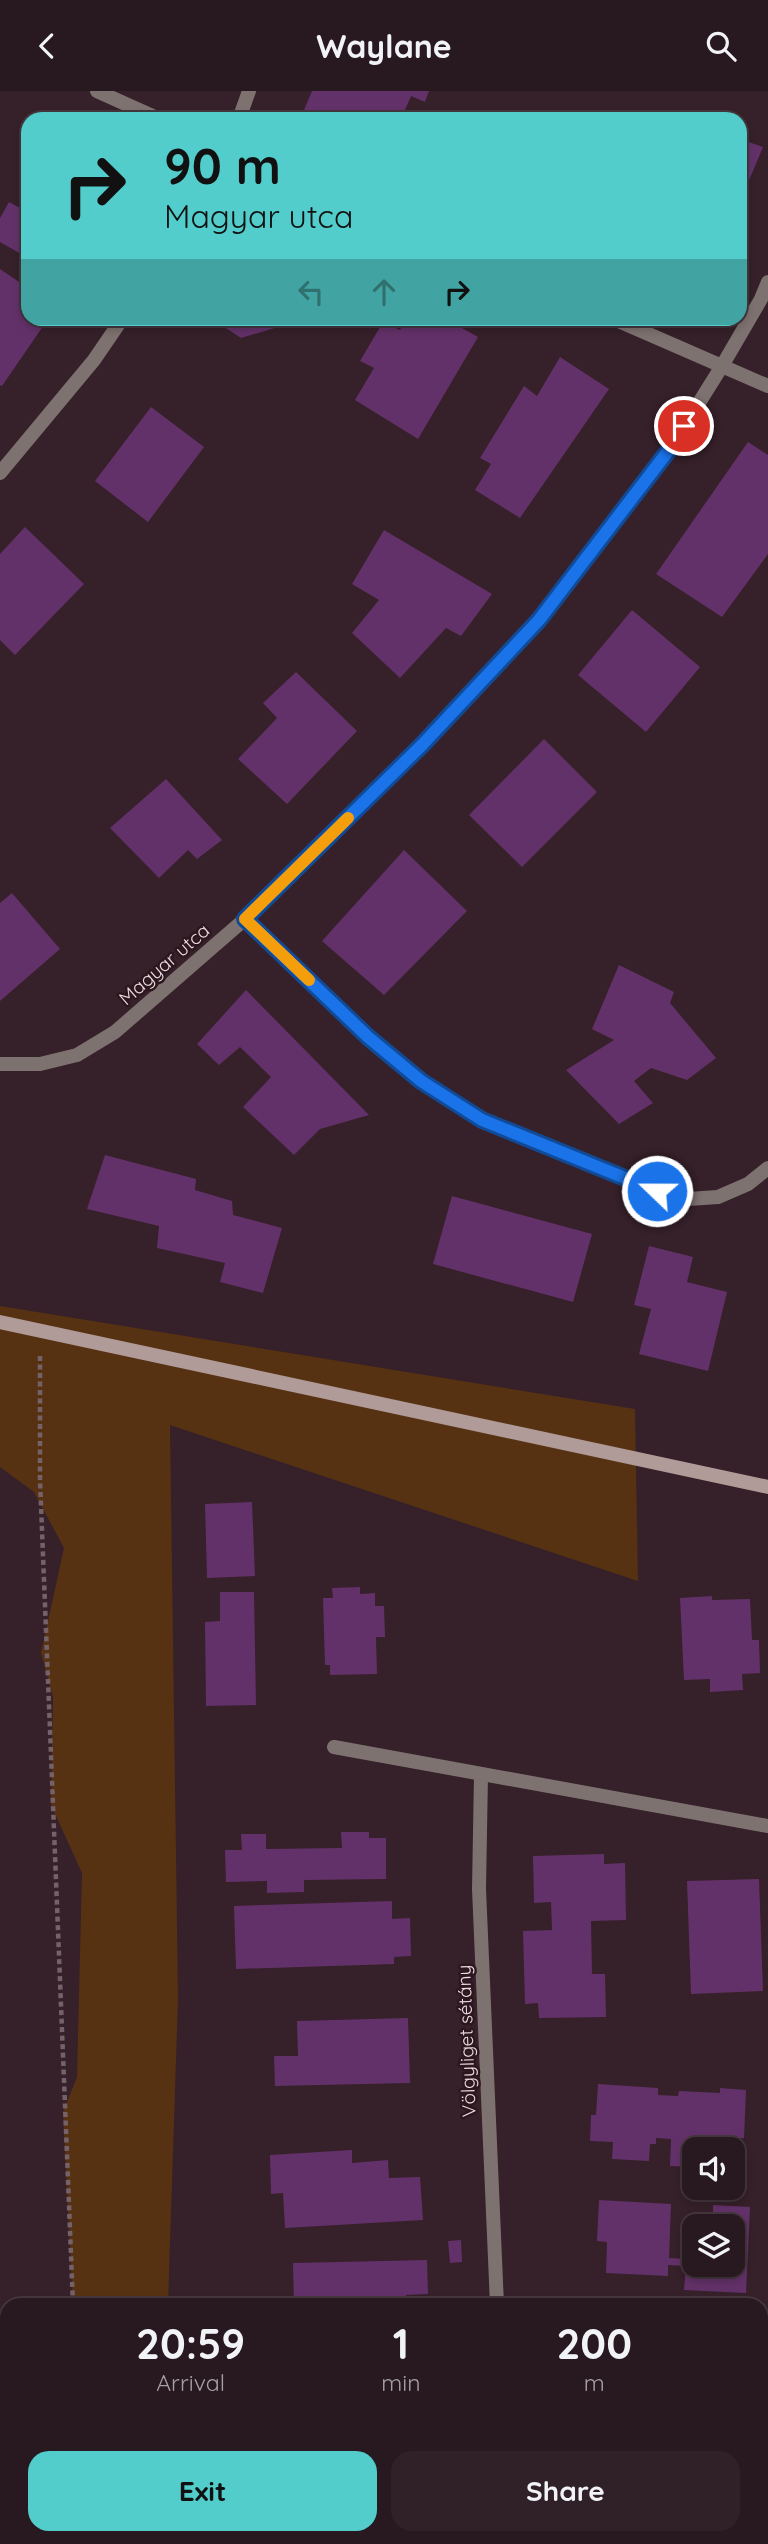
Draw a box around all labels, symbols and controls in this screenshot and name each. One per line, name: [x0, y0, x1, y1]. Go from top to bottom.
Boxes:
text: Waylane: [316, 26, 452, 66]
icon: back: [28, 27, 66, 65]
icon: search: [702, 27, 740, 65]
text: 90 m: [164, 135, 281, 196]
icon: right: [49, 140, 140, 231]
text: Magyar utca: [164, 196, 353, 236]
icon: left: [292, 273, 330, 311]
icon: ahead: [365, 273, 403, 311]
icon: right: [438, 273, 476, 311]
pin: [654, 396, 714, 456]
icon: arrive: [665, 407, 703, 445]
street label: Magyar utca: [114, 918, 214, 1010]
position arrow: [620, 1154, 694, 1228]
street label: Völgyliget sétány: [451, 1964, 481, 2118]
map controls: [682, 2137, 745, 2277]
button: sound: [682, 2137, 745, 2200]
button: layers: [682, 2214, 745, 2277]
text: 20:59: [136, 2317, 245, 2370]
text: 1: [393, 2317, 409, 2370]
text: 200: [556, 2317, 632, 2370]
text: Arrival: [156, 2368, 225, 2397]
text: min: [381, 2368, 420, 2397]
text: m: [584, 2368, 605, 2397]
button: Exit: [28, 2451, 377, 2531]
button: Share: [391, 2451, 740, 2531]

